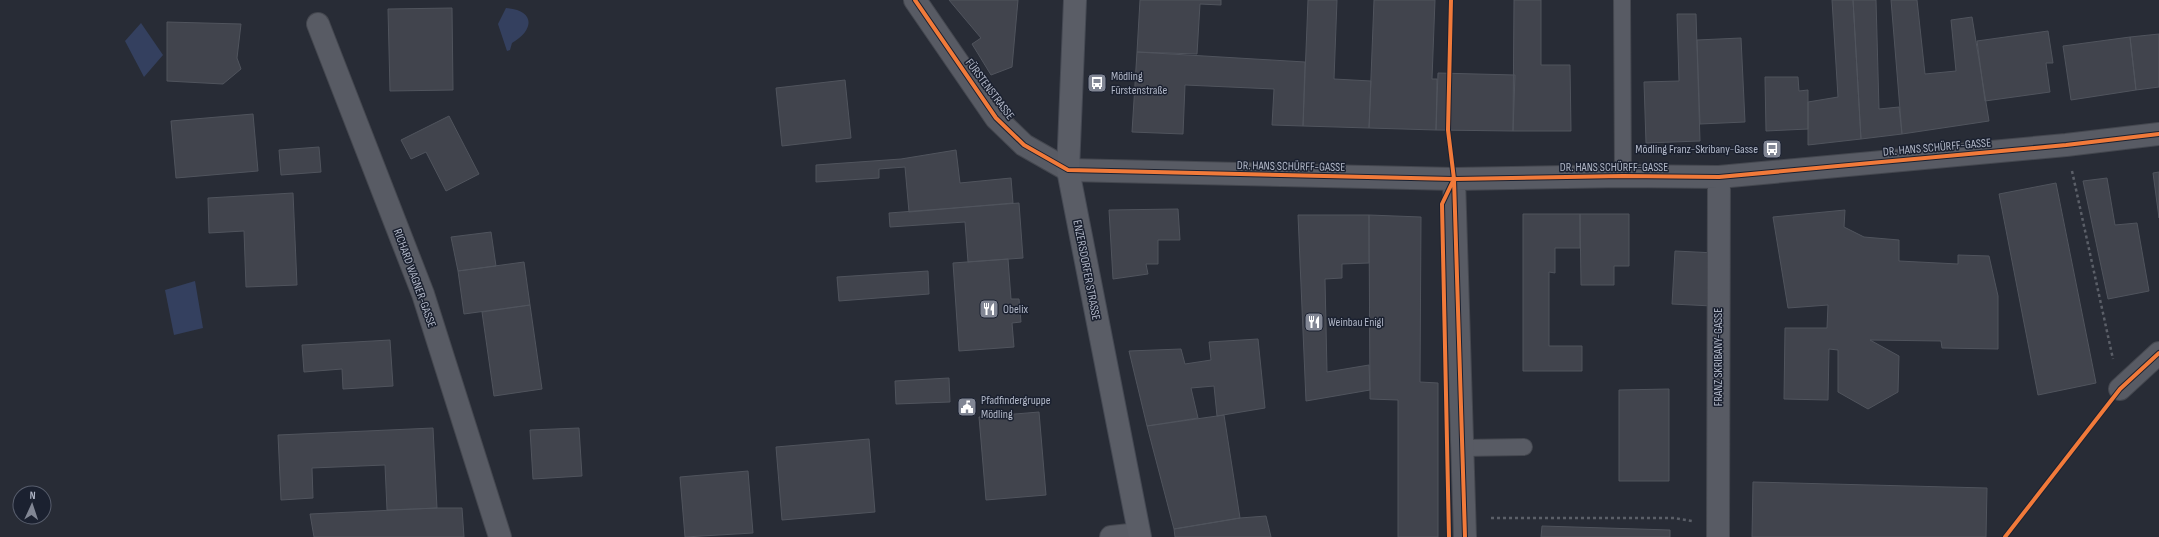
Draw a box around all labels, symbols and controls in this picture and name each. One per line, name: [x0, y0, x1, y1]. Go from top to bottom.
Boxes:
street label: FÜRSTENSTRASSE: [962, 56, 1017, 123]
place label: Mödling Fürstenstraße: [1111, 69, 1168, 98]
bus stop icon: Mödling Fürstenstraße: [1086, 72, 1108, 94]
street label: DR. HANS SCHÜRFF-GASSE: [1882, 135, 1992, 160]
bus stop icon: Mödling Franz-Skribany-Gasse: [1761, 138, 1783, 160]
place label: Mödling Franz-Skribany-Gasse: [1635, 142, 1758, 157]
street label: DR. HANS SCHÜRFF-GASSE: [1237, 158, 1345, 175]
street label: DR. HANS SCHÜRFF-GASSE: [1560, 160, 1668, 175]
street label: ENZERSDORFER STRASSE: [1069, 219, 1104, 321]
street label: RICHARD WAGNER-GASSE: [390, 227, 439, 330]
restaurant icon: Obelix: [978, 298, 1000, 320]
place label: Obelix: [1003, 302, 1028, 317]
street label: FRANZ SKRIBANY-GASSE: [1711, 308, 1726, 406]
restaurant icon: Weinbau Enigl: [1303, 311, 1325, 333]
place label: Weinbau Enigl: [1328, 315, 1384, 330]
place label: Pfadfindergruppe Mödling: [981, 393, 1051, 422]
public building icon: Pfadfindergruppe Mödling: [956, 396, 978, 418]
north arrow: [12, 485, 52, 525]
text: N: [29, 489, 36, 502]

